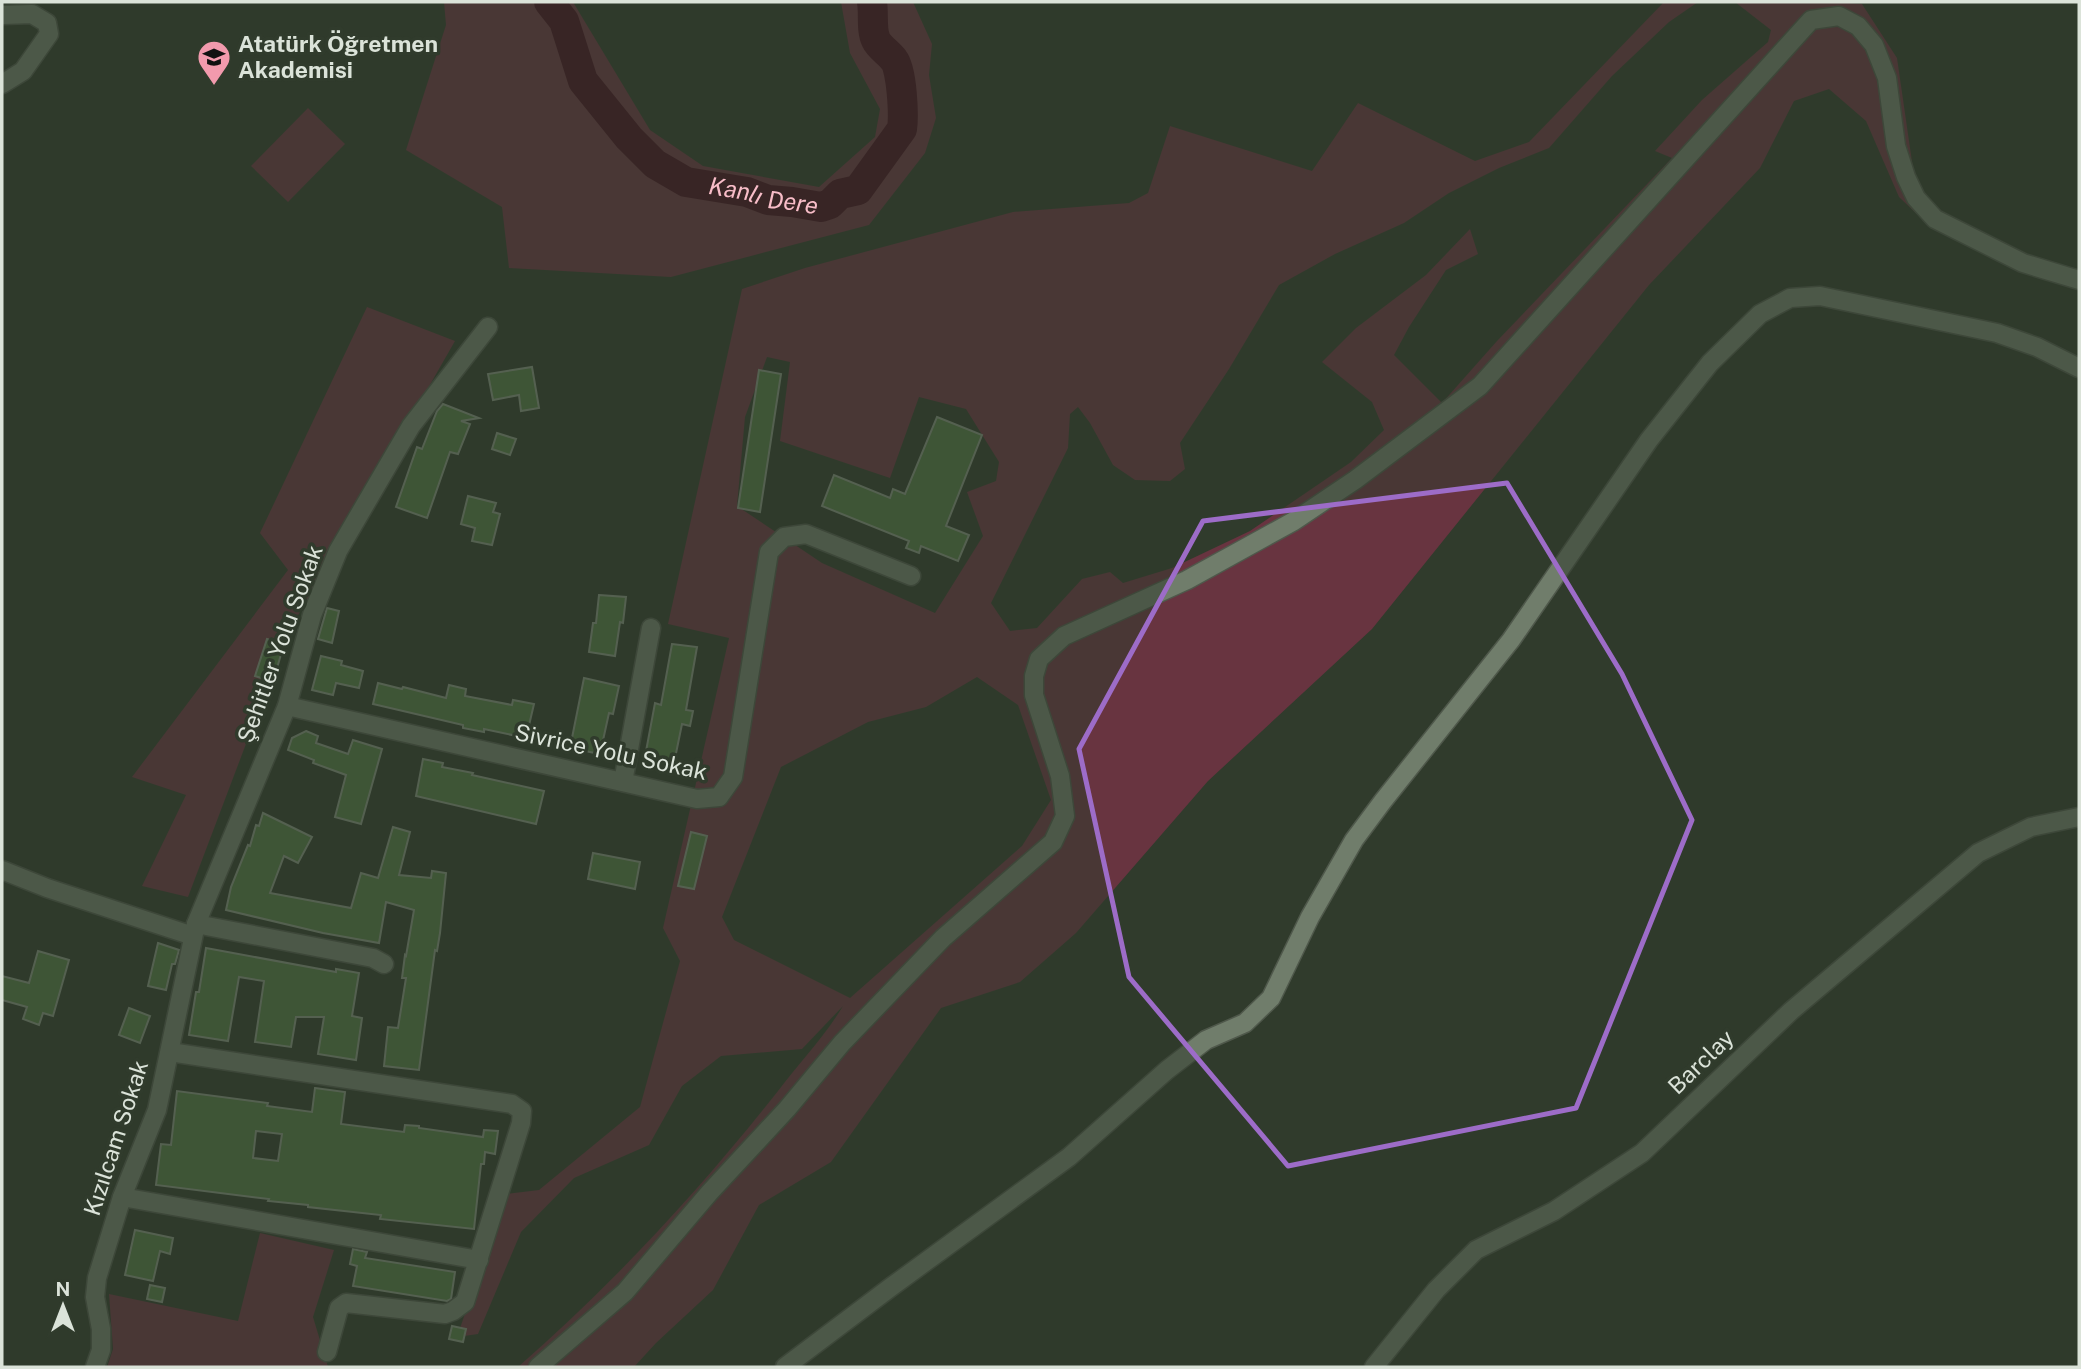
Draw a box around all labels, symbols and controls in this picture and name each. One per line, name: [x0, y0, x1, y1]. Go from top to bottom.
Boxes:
place label: Atatürk Öğretmen Akademisi: [238, 30, 438, 83]
school or university icon: Atatürk Öğretmen Akademisi: [195, 38, 233, 87]
water label: Kanlı Dere: [707, 171, 821, 219]
street label: Şehitler Yolu Sokak: [231, 541, 328, 746]
street label: Sivrice Yolu Sokak: [512, 718, 710, 785]
street label: Barclay: [1662, 1024, 1739, 1099]
street label: Kızılcam Sokak: [78, 1057, 153, 1219]
north arrow: [28, 1271, 98, 1341]
text: N: [56, 1278, 70, 1300]

